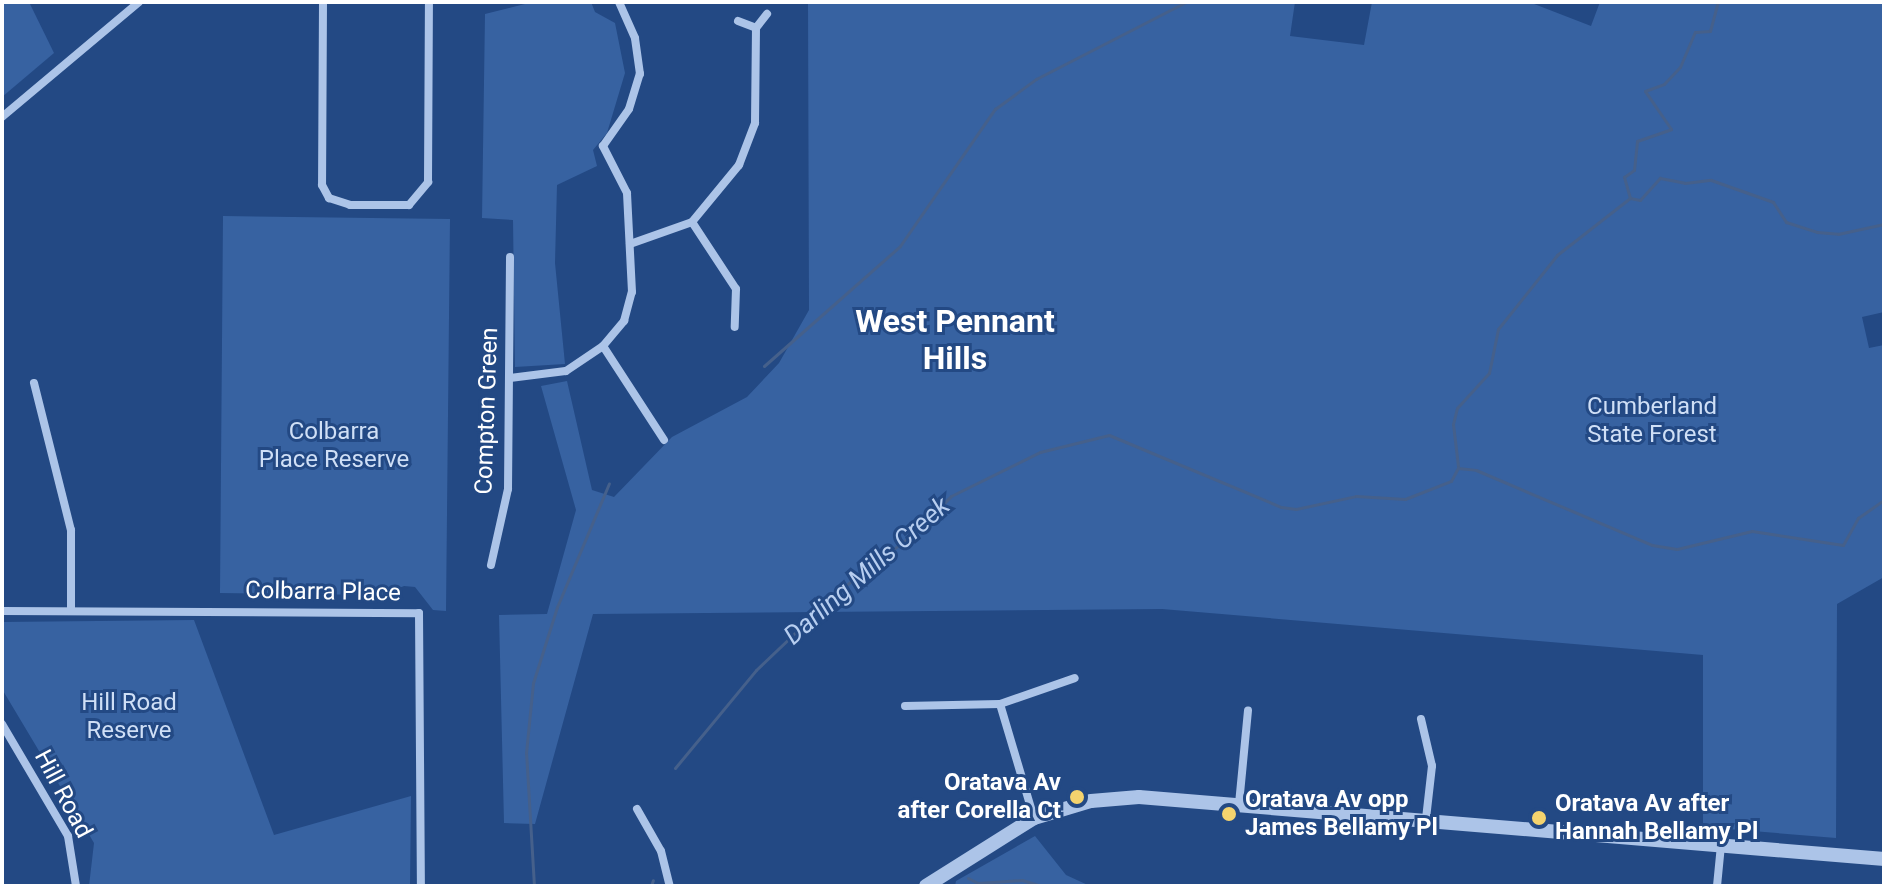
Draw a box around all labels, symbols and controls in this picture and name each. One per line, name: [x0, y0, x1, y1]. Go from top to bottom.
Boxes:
district label: West Pennant Hills: [855, 303, 1055, 378]
street label: Compton Green: [470, 327, 504, 495]
park label: Cumberland State Forest: [1587, 393, 1717, 449]
park label: Colbarra Place Reserve: [259, 418, 409, 474]
water label: Darling Mills Creek: [778, 490, 956, 652]
street label: Colbarra Place: [245, 576, 401, 608]
park label: Hill Road Reserve: [81, 689, 177, 745]
street label: Hill Road: [28, 745, 98, 843]
place label: Oratava Av after Corella Ct: [898, 769, 1061, 825]
place label: Oratava Av opp James Bellamy Pl: [1245, 786, 1438, 842]
marker: Oratava Av after Corella Ct: [1068, 788, 1086, 806]
place label: Oratava Av after Hannah Bellamy Pl: [1555, 790, 1758, 846]
marker: Oratava Av opp James Bellamy Pl: [1220, 805, 1238, 823]
marker: Oratava Av after Hannah Bellamy Pl: [1530, 809, 1548, 827]

